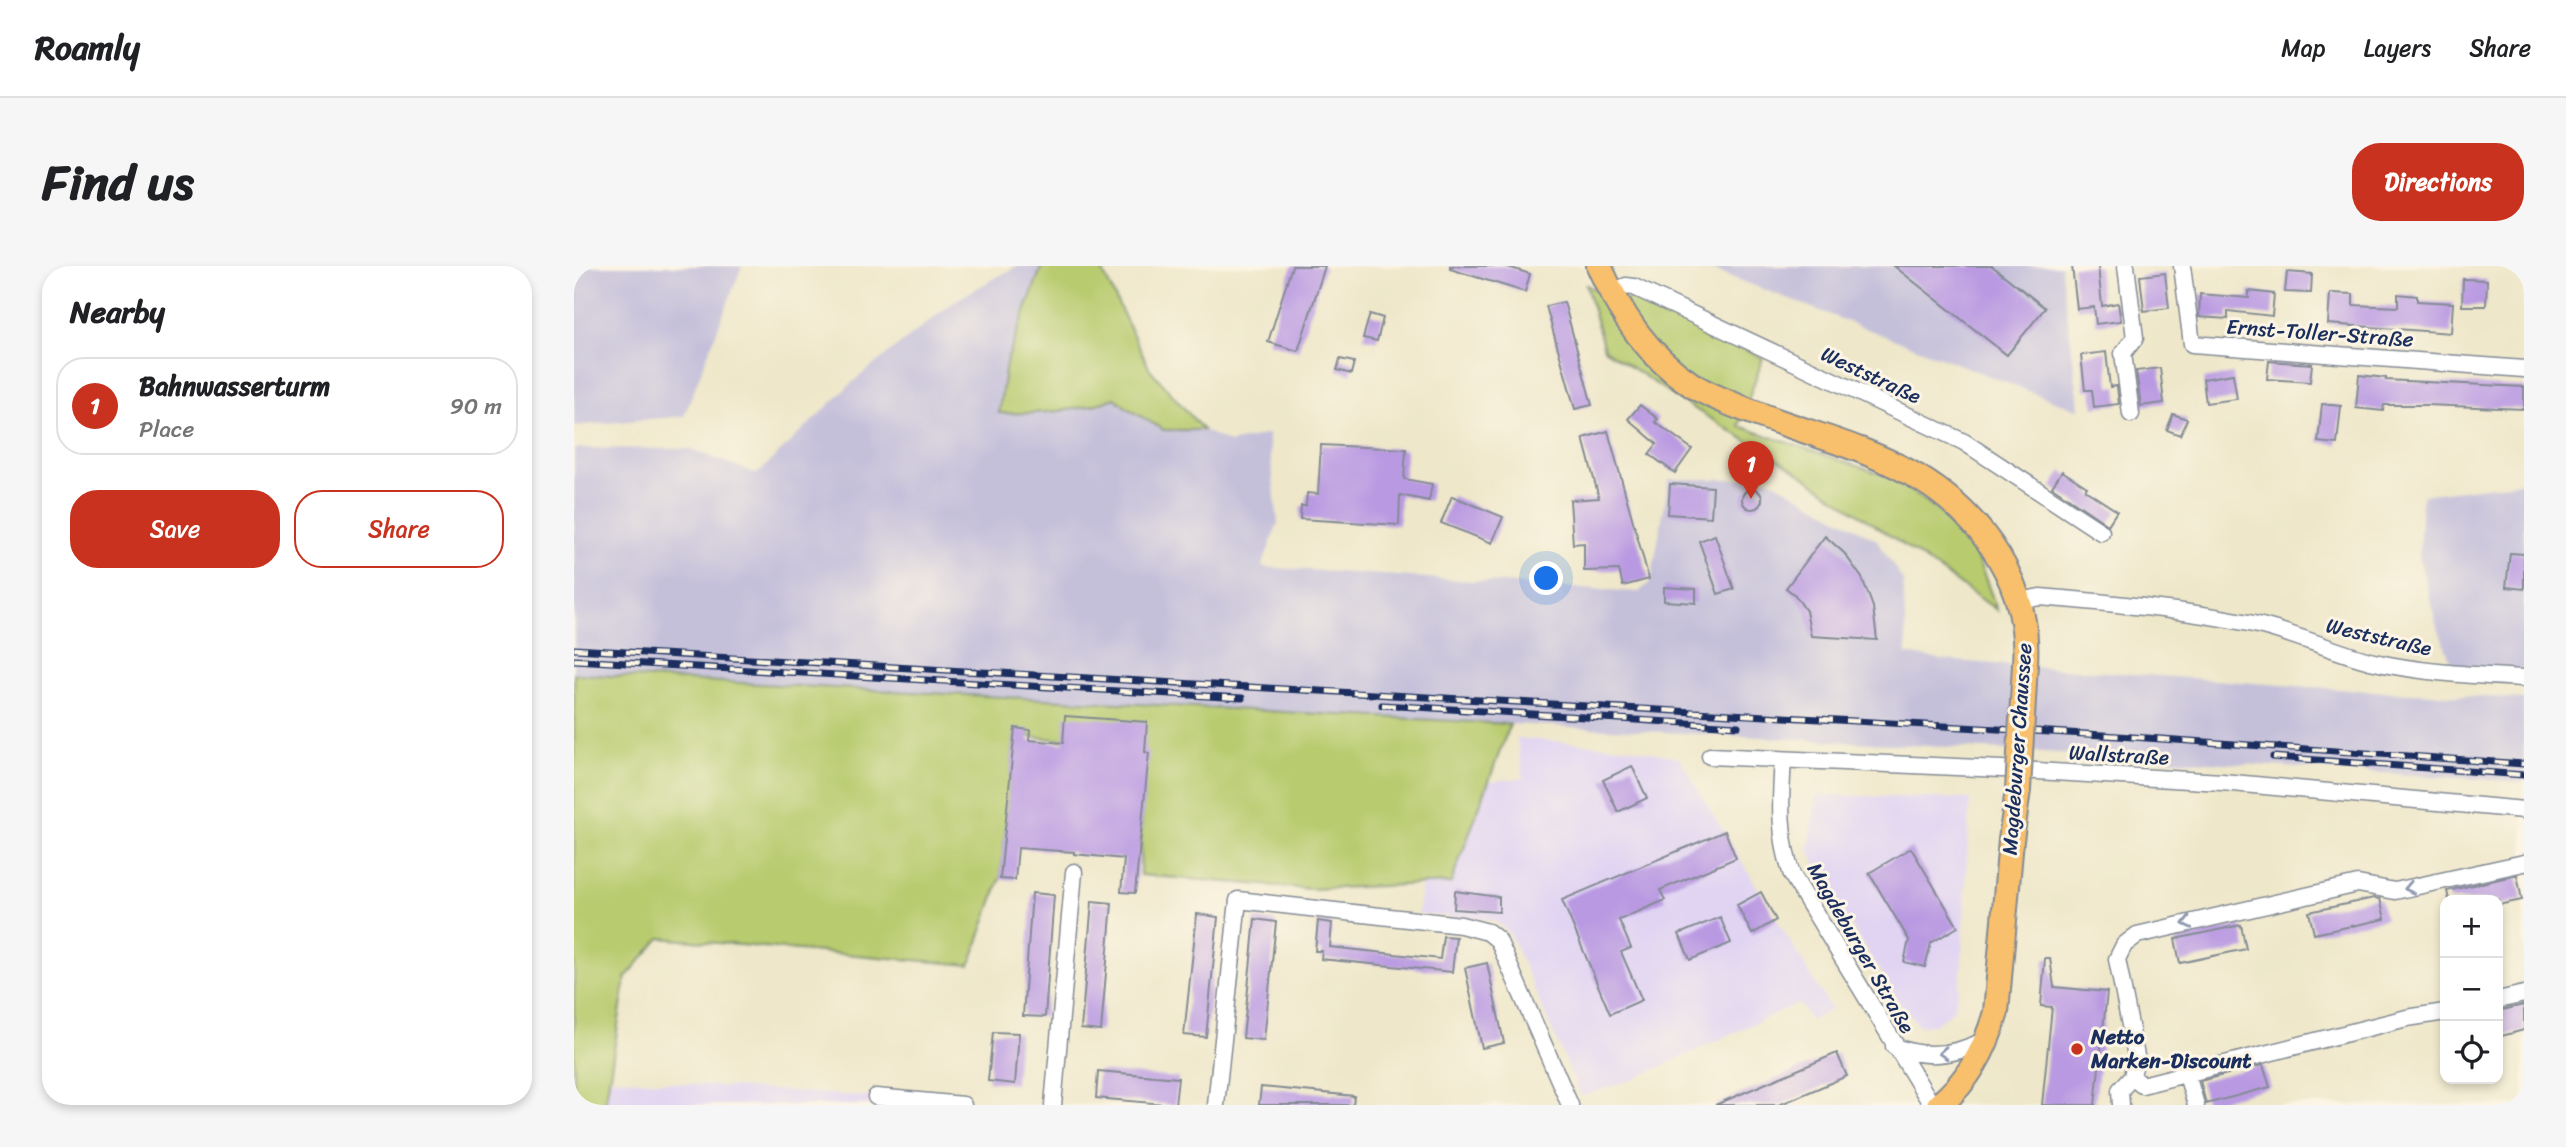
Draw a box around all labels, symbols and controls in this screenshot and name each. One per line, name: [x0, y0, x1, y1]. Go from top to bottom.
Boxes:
text: Roamly: [35, 19, 140, 77]
text: Map: [2281, 27, 2326, 69]
text: Layers: [2364, 27, 2431, 69]
text: Share: [2469, 27, 2531, 69]
text: Find us: [42, 139, 194, 226]
button: Directions: [2352, 143, 2524, 221]
text: Nearby: [70, 285, 165, 339]
street label: Ernst-Toller-Straße: [2225, 308, 2415, 359]
street label: Weststraße: [1814, 335, 1928, 415]
text: Bahnwasserturm: [139, 363, 330, 409]
text: 1: [90, 386, 100, 427]
text: 90 m: [450, 386, 502, 427]
text: Place: [139, 409, 194, 450]
pin: 1: [1728, 441, 1774, 499]
button: Save: [70, 490, 280, 568]
button: Share: [294, 490, 504, 568]
your location: [1529, 561, 1563, 595]
street label: Weststraße: [2322, 606, 2436, 668]
street label: Magdeburger Chaussee: [1991, 642, 2043, 856]
street label: Wallstraße: [2068, 733, 2170, 777]
street label: Magdeburger Straße: [1796, 855, 1926, 1041]
one-way arrow: [2403, 879, 2415, 894]
map controls: [2440, 895, 2503, 1084]
button: +: [2440, 895, 2503, 958]
one-way arrow: [2181, 915, 2193, 930]
button: −: [2440, 958, 2503, 1021]
place label: Netto Marken-Discount: [2090, 1018, 2252, 1080]
button: locate: [2440, 1021, 2503, 1084]
marker: Netto Marken-Discount: [2069, 1041, 2085, 1057]
one-way arrow: [1937, 1045, 1948, 1060]

